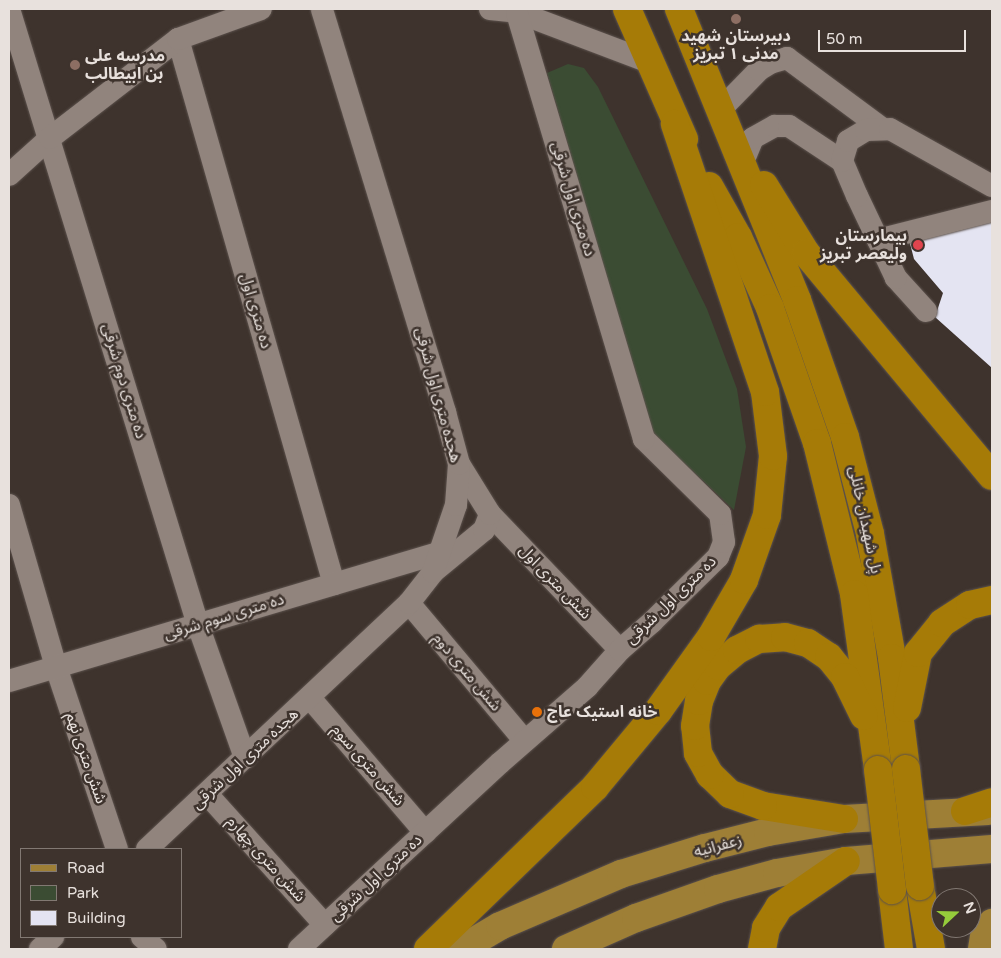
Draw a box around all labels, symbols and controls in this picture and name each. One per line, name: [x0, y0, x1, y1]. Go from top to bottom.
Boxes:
marker: دبیرستان شهید مدنی ۱ تبریز: [730, 13, 742, 25]
scale bar: [821, 20, 968, 52]
place label: دبیرستان شهید مدنی ۱ تبریز: [681, 26, 791, 64]
text: 50 m: [826, 30, 863, 48]
place label: مدرسه علی بن ابیطالب: [85, 46, 165, 84]
marker: مدرسه علی بن ابیطالب: [69, 59, 81, 71]
street label: ده متری اول شرقی: [546, 139, 600, 259]
place label: بیمارستان ولیعصر تبریز: [820, 226, 907, 264]
marker: بیمارستان ولیعصر تبریز: [911, 238, 925, 252]
street label: ده متری اول: [236, 271, 276, 351]
street label: ده متری دوم شرقی: [97, 321, 151, 441]
street label: هجده متری اول شرقی: [411, 325, 465, 465]
street label: پل شهیدان خانلی: [844, 464, 886, 576]
street label: شش متری اول: [515, 541, 595, 623]
street label: ده متری اول شرقی: [622, 552, 720, 648]
street label: ده متری سوم شرقی: [162, 590, 286, 644]
street label: شش متری دوم: [429, 629, 505, 715]
place label: خانه استیک عاج: [547, 702, 657, 722]
street label: هجده متری اول شرقی: [188, 705, 302, 813]
marker: خانه استیک عاج: [531, 706, 543, 718]
street label: شش متری نهم: [61, 710, 111, 806]
street label: شش متری سوم: [327, 720, 409, 810]
street label: شش متری چهارم: [222, 812, 310, 906]
street label: ده متری اول شرقی: [326, 830, 426, 926]
street label: زعفرانیه: [692, 830, 744, 862]
legend: [20, 848, 182, 938]
text: Road: [67, 859, 105, 877]
text: Park: [67, 884, 99, 902]
north arrow: [931, 888, 981, 938]
text: N: [960, 900, 979, 916]
text: Building: [67, 909, 126, 927]

